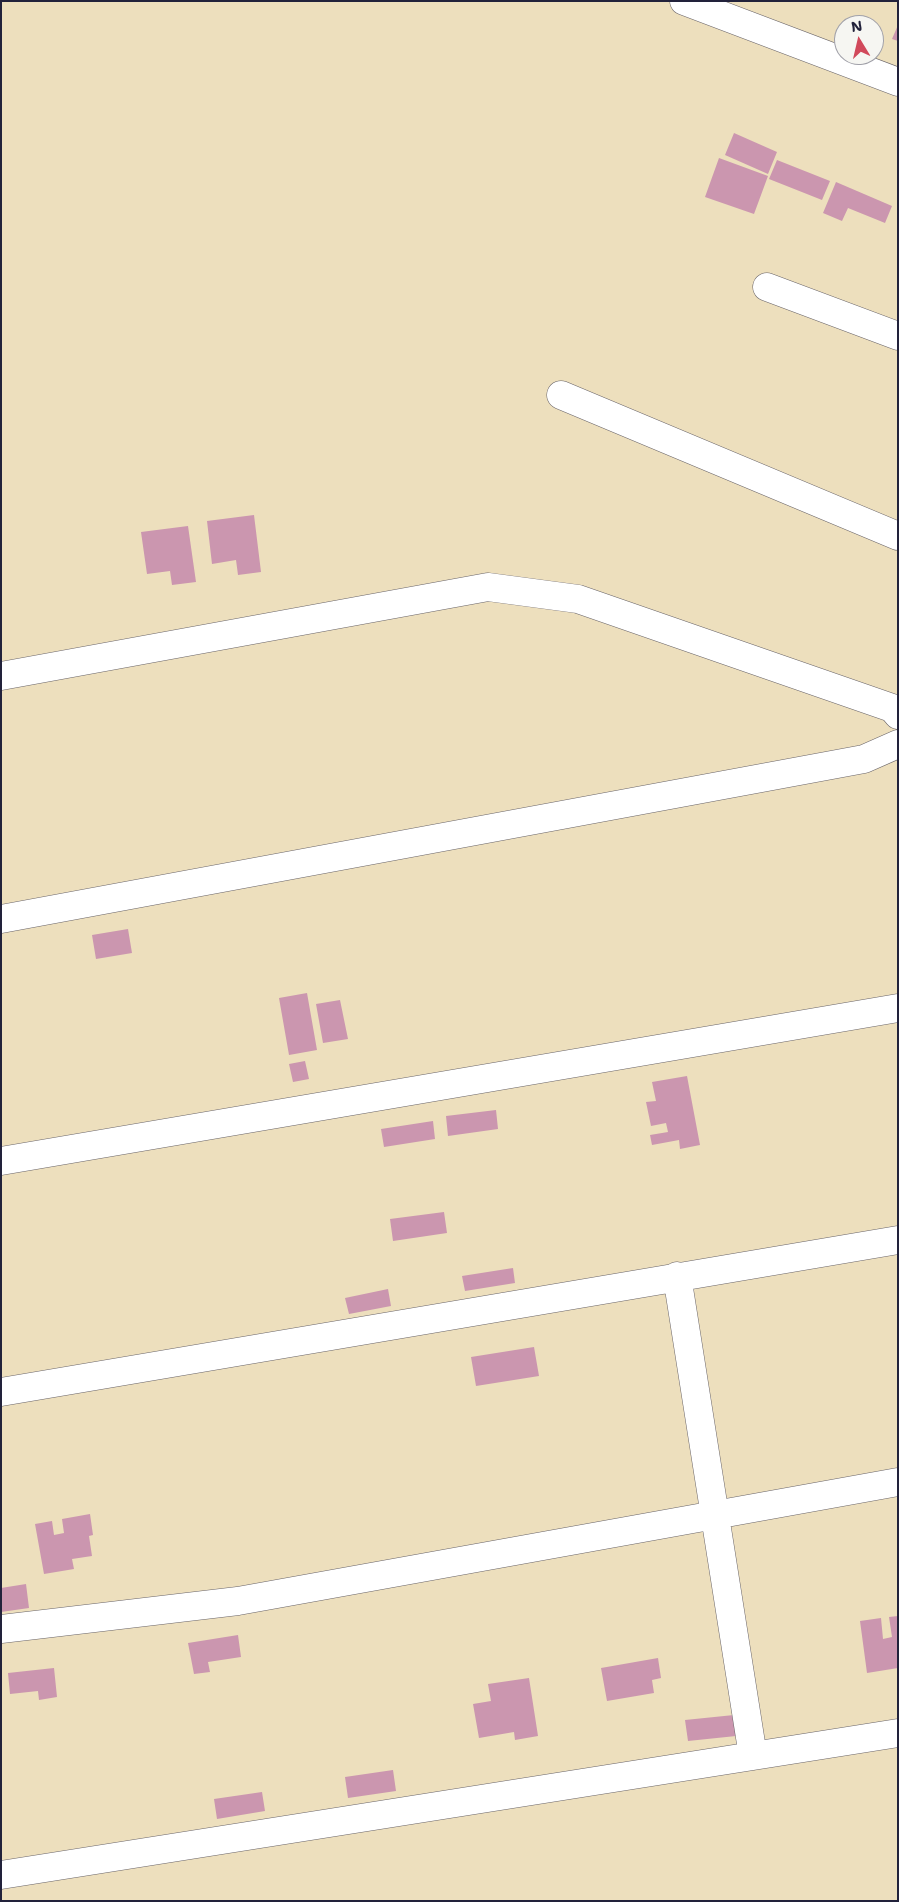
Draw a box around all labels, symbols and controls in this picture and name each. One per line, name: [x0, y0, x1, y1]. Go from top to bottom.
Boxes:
north arrow: [834, 15, 884, 65]
text: N: [850, 16, 864, 36]

